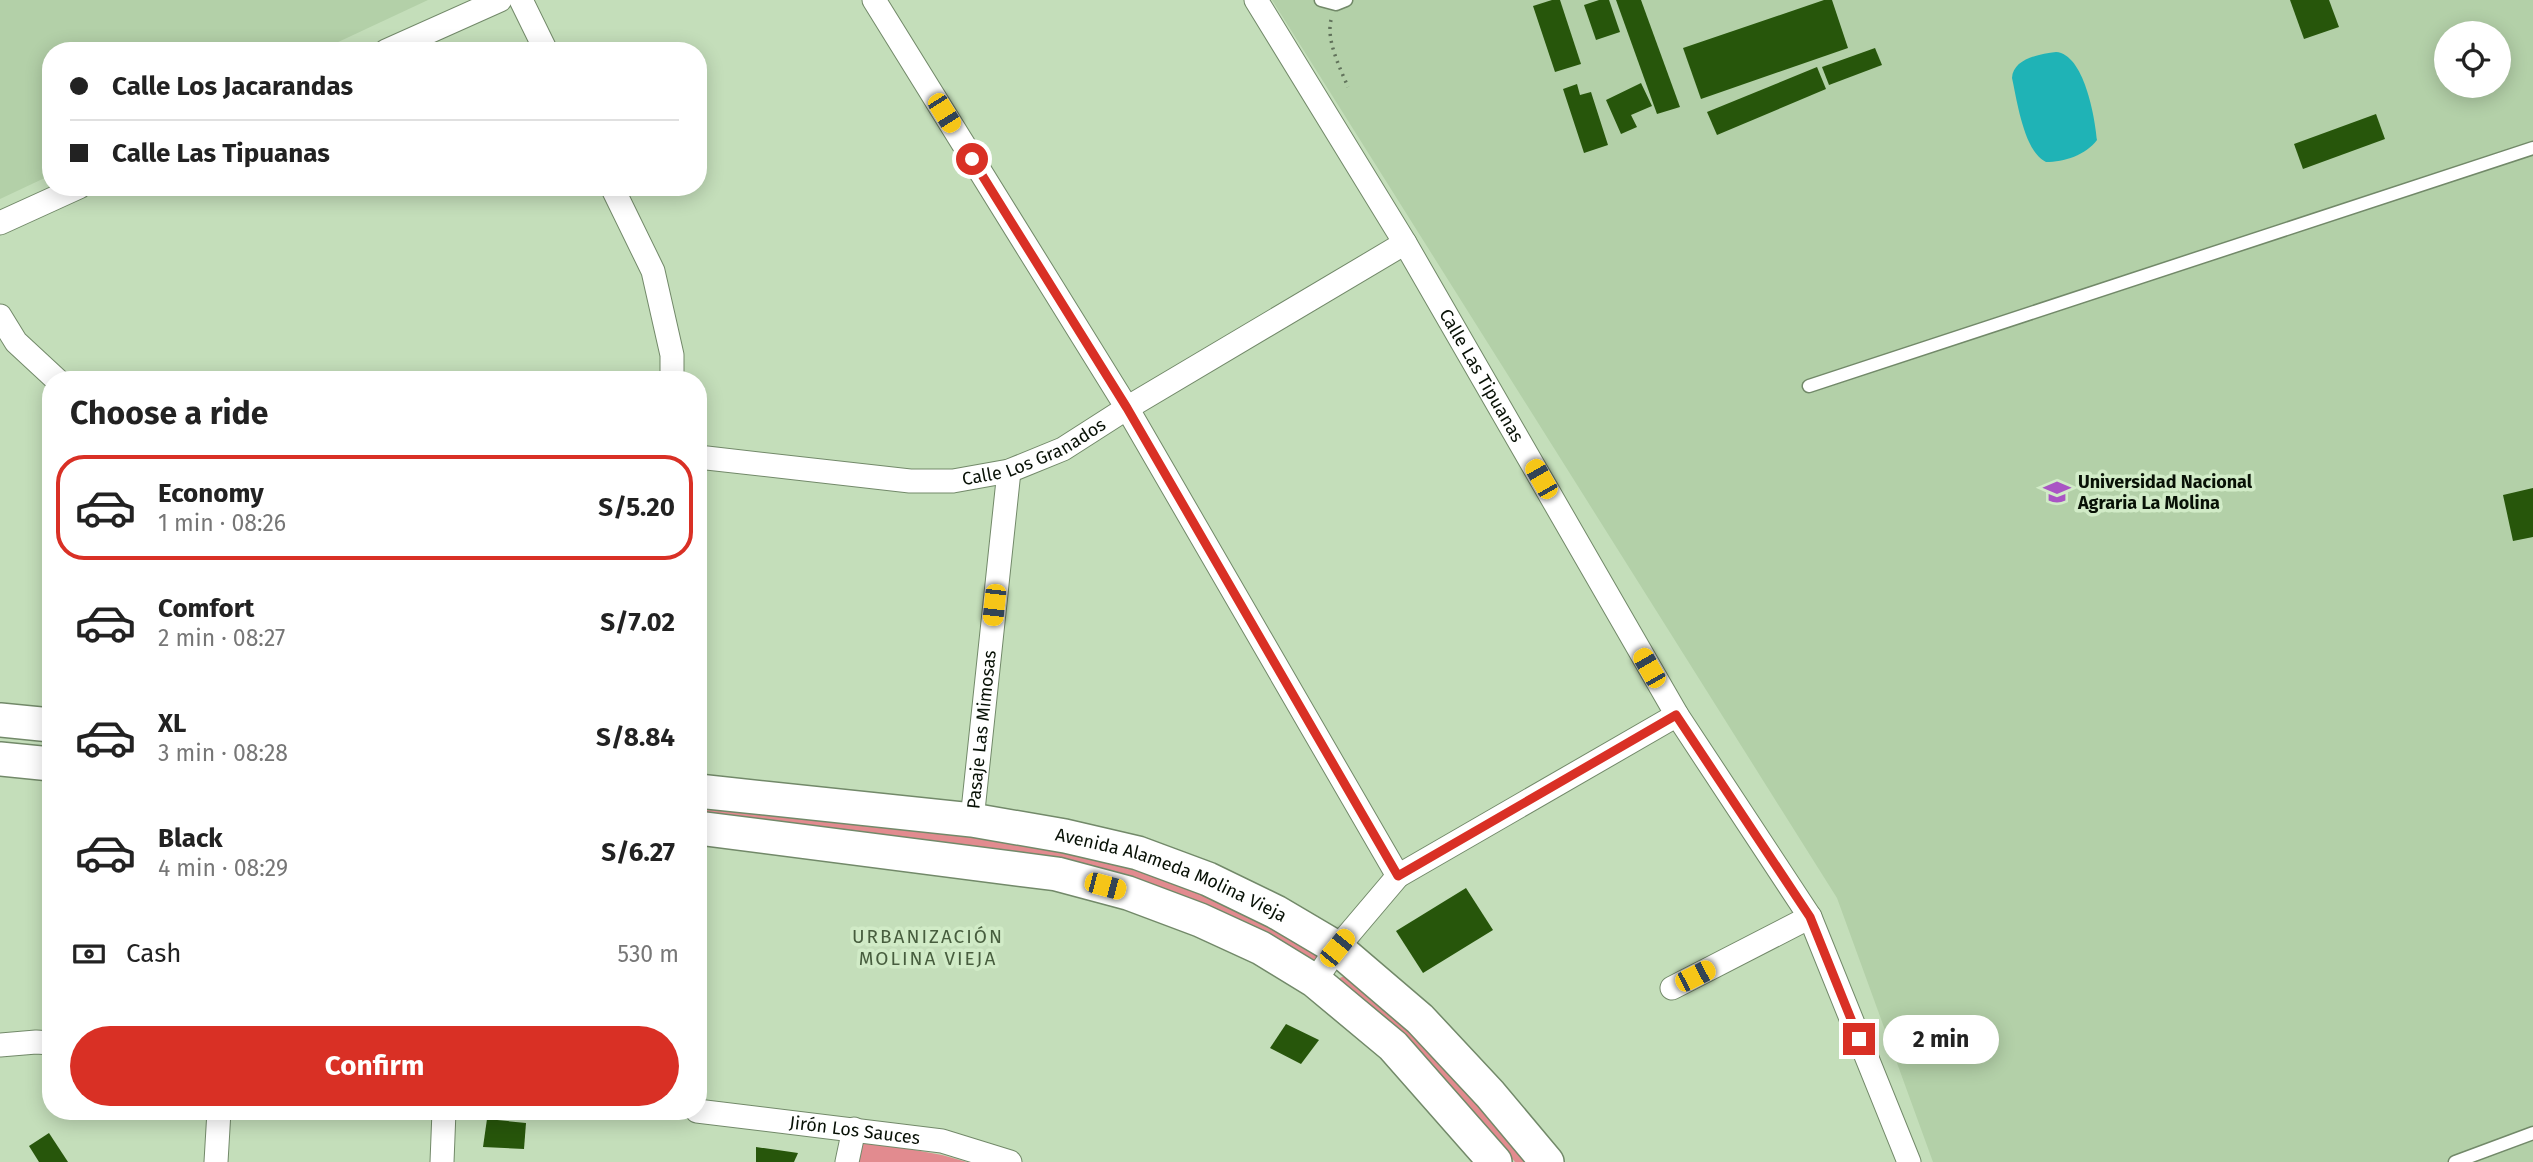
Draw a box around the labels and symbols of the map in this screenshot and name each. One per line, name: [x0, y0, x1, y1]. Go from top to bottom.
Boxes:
car: [924, 90, 965, 136]
route start: [956, 143, 988, 175]
street label: Calle Las Tipuanas: [1434, 305, 1528, 446]
street label: Calle Los Granados: [960, 414, 1110, 490]
car: [1522, 456, 1561, 502]
place label: Universidad Nacional Agraria La Molina: [2077, 471, 2253, 514]
school or university icon: Universidad Nacional Agraria La Molina: [2042, 477, 2072, 507]
car: [982, 583, 1007, 627]
car: [1630, 645, 1669, 691]
street label: Pasaje Las Mimosas: [962, 649, 1001, 810]
street label: Avenida Alameda Molina Vieja: [1054, 824, 1291, 927]
car: [1082, 870, 1129, 902]
district label: URBANIZACIÓN MOLINA VIEJA: [852, 925, 1004, 970]
car: [1316, 925, 1359, 971]
car: [1672, 957, 1719, 995]
callout: 2 min: [1884, 1014, 1999, 1064]
route end: [1843, 1023, 1875, 1055]
street label: Jirón Los Sauces: [788, 1111, 921, 1149]

